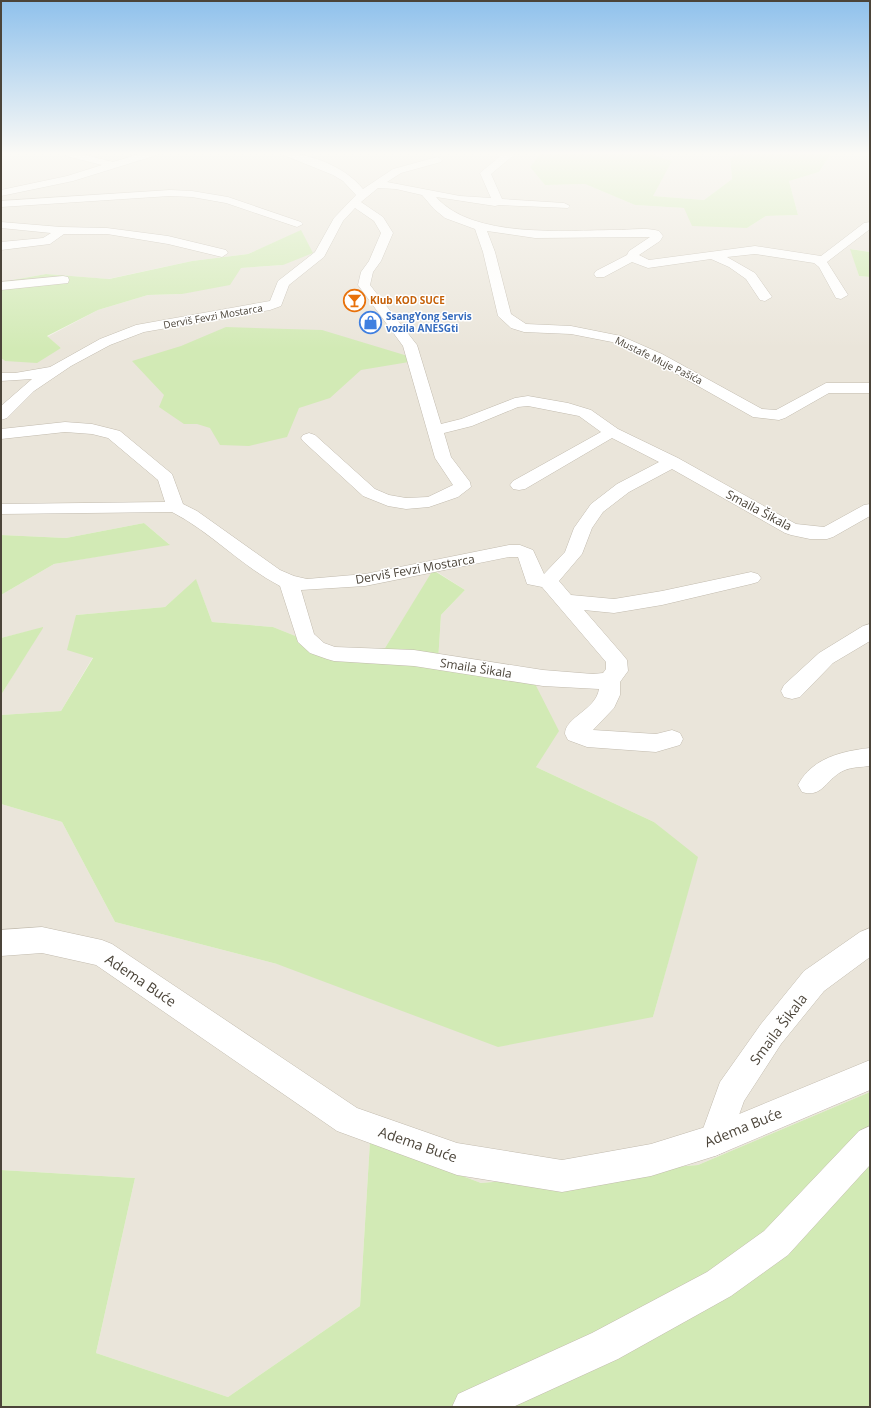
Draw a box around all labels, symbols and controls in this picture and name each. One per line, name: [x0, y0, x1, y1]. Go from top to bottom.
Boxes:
bar icon: Klub KOD SUCE: [342, 287, 368, 313]
place label: Klub KOD SUCE: [370, 293, 445, 307]
street label: Derviš Fevzi Mostarca: [162, 300, 264, 332]
shop icon: SsangYong Servis vozila ANESGti: [357, 309, 383, 335]
place label: SsangYong Servis vozila ANESGti: [386, 309, 472, 335]
street label: Mustafe Muje Pašića: [613, 333, 705, 387]
street label: Smaila Šikala: [723, 485, 795, 535]
street label: Derviš Fevzi Mostarca: [354, 550, 476, 588]
street label: Smaila Šikala: [439, 654, 513, 682]
street label: Adema Buće: [102, 949, 180, 1011]
street label: Smaila Šikala: [745, 990, 811, 1068]
street label: Adema Buće: [701, 1103, 785, 1151]
street label: Adema Buće: [376, 1122, 460, 1166]

